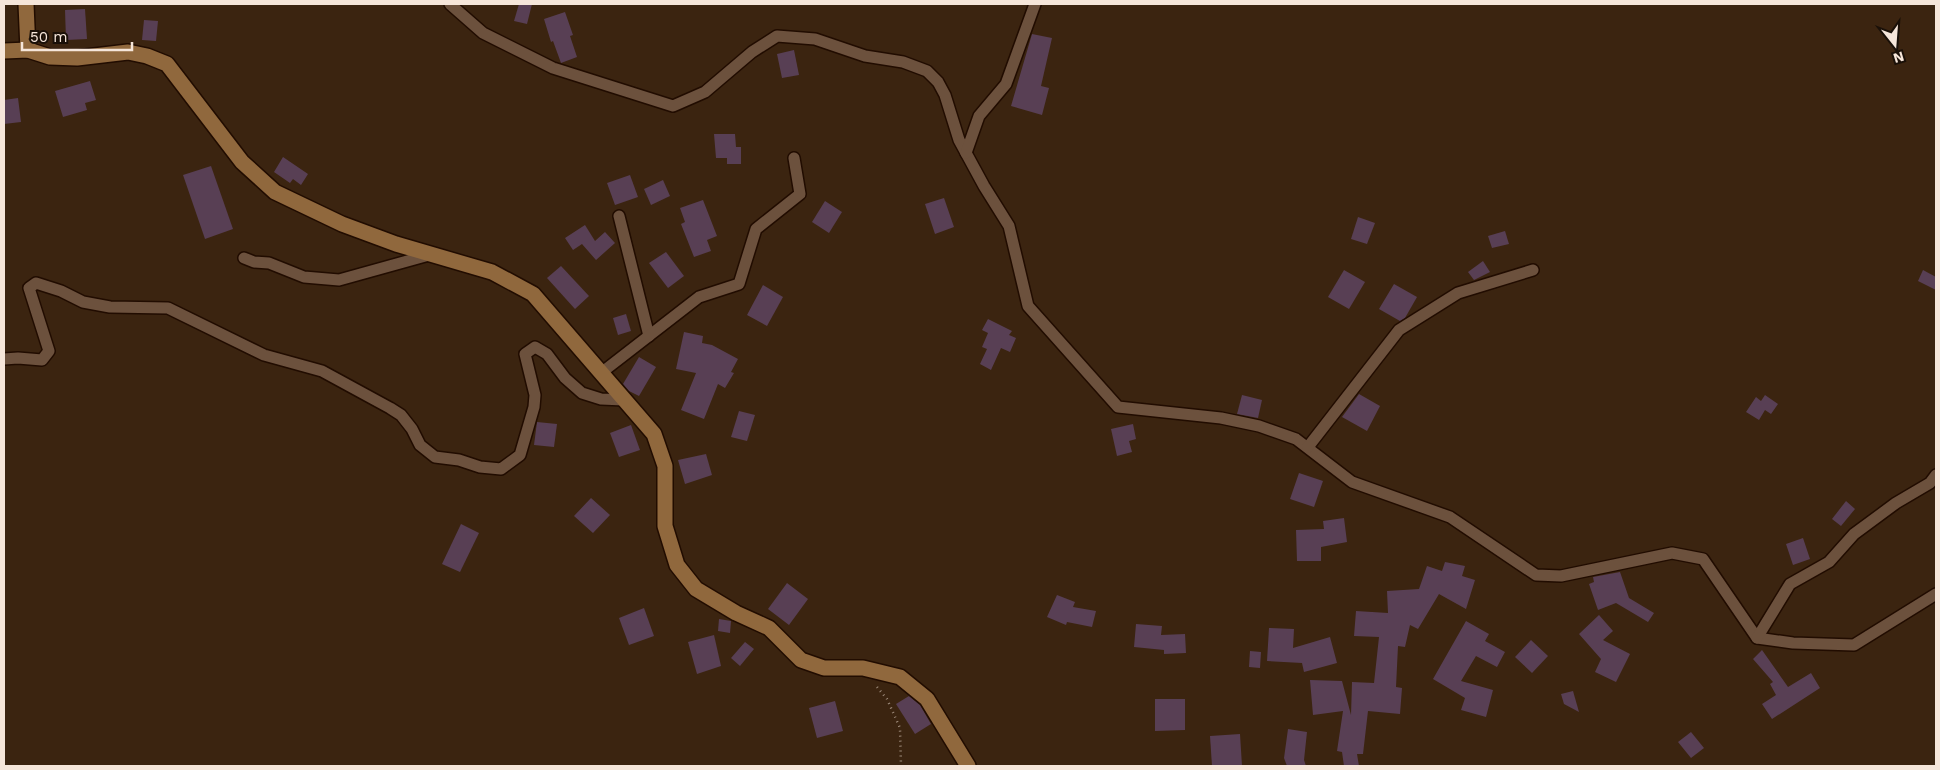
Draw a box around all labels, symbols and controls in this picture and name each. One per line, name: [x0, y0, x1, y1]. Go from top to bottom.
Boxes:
scale bar: [22, 20, 132, 52]
north arrow: [1870, 20, 1920, 70]
text: 50 m: [30, 28, 67, 46]
text: N: [1892, 48, 1906, 67]

